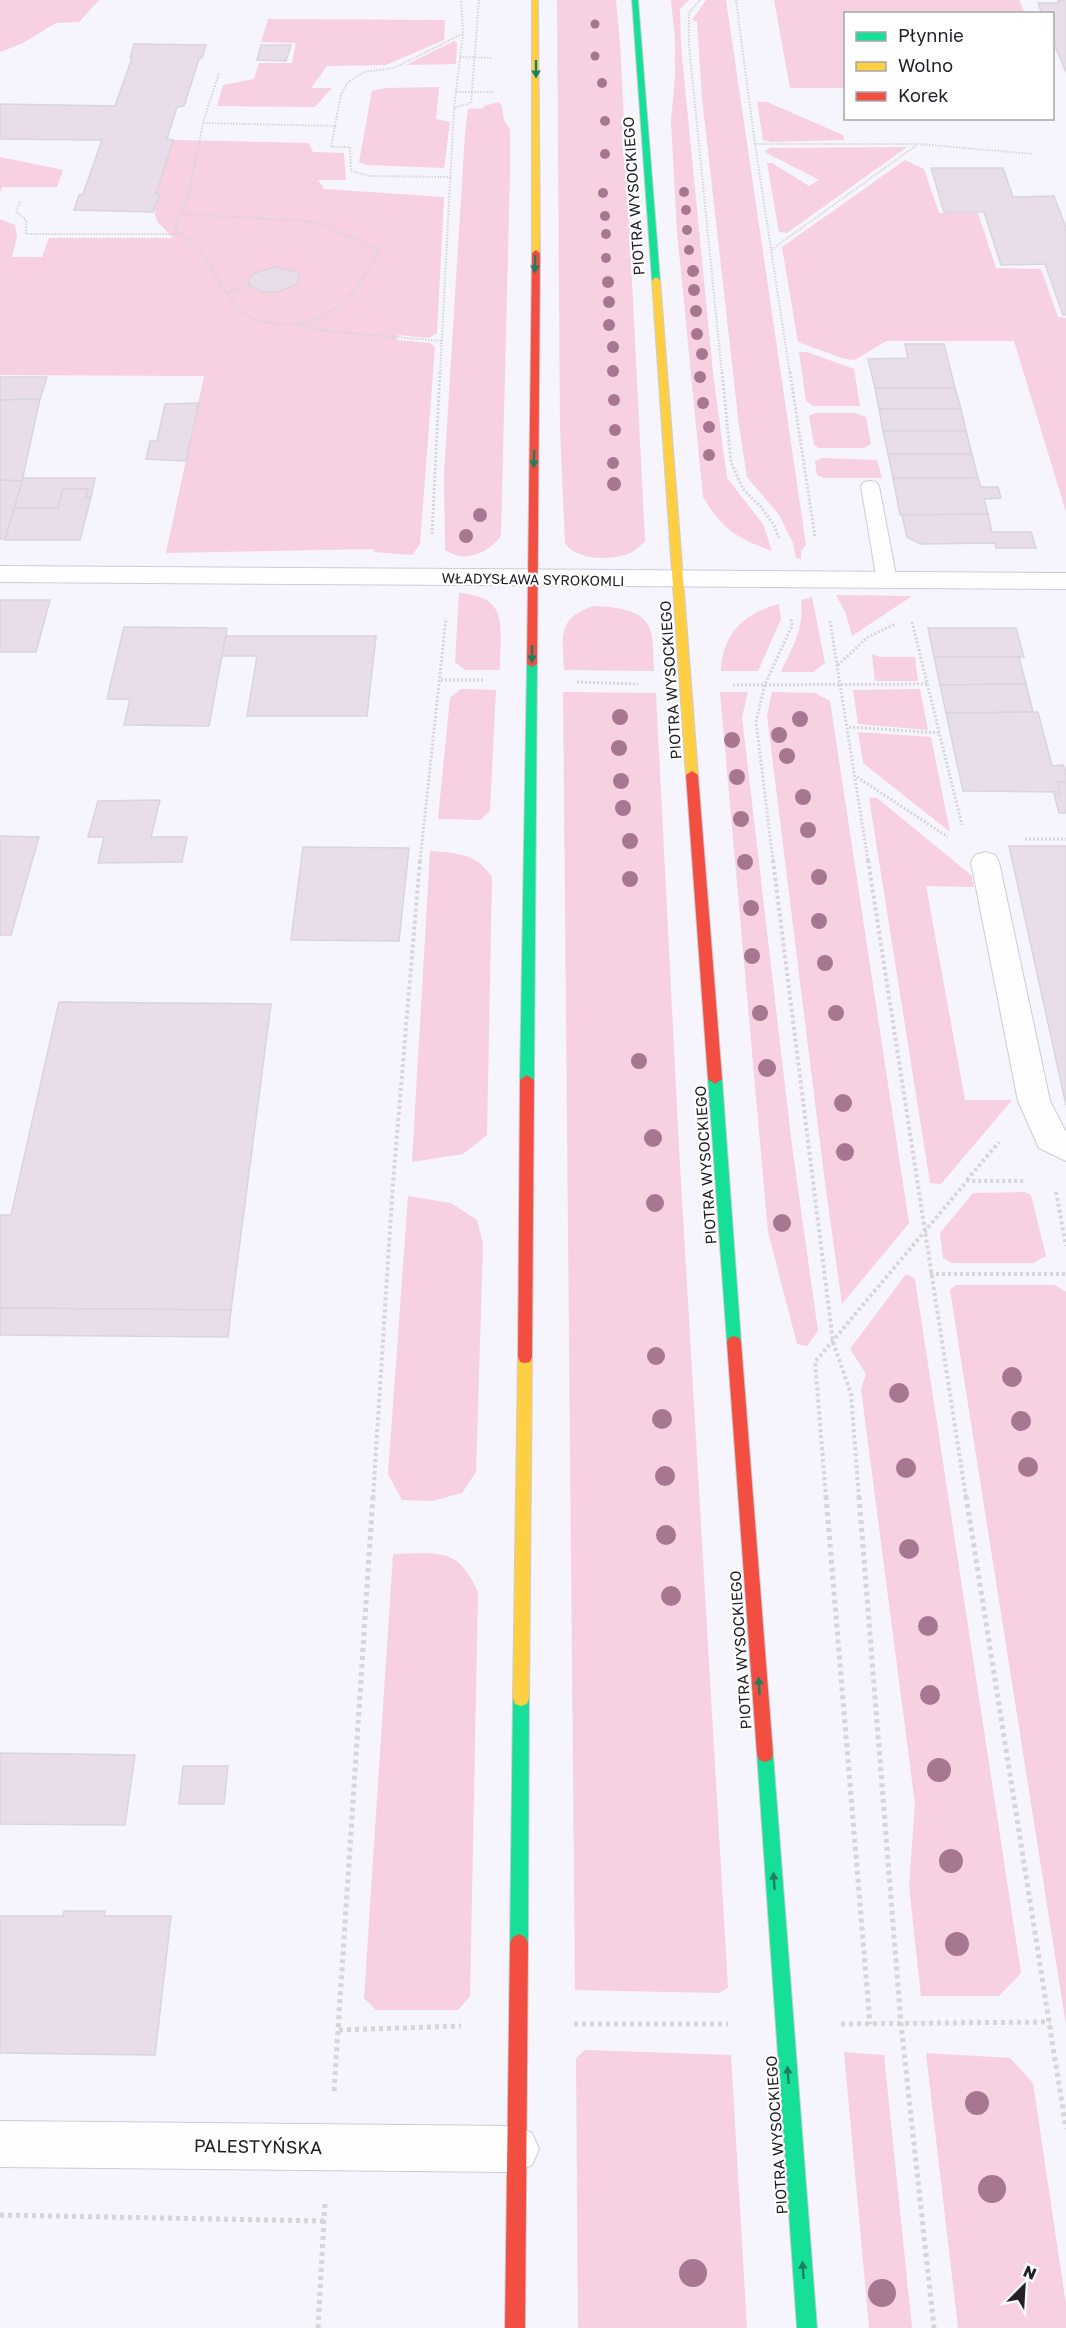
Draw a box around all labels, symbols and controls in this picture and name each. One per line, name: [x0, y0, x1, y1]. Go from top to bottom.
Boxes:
legend: [844, 12, 1054, 120]
text: Płynnie: [898, 24, 964, 46]
text: Wolno: [898, 54, 953, 76]
one-way arrow: [531, 59, 541, 78]
text: Korek: [898, 84, 948, 106]
street label: PIOTRA WYSOCKIEGO: [618, 116, 648, 276]
one-way arrow: [531, 254, 540, 273]
one-way arrow: [529, 449, 539, 468]
street label: WŁADYSŁAWA SYROKOMLI: [441, 569, 625, 589]
street label: PIOTRA WYSOCKIEGO: [655, 600, 685, 760]
one-way arrow: [527, 644, 537, 663]
street label: PIOTRA WYSOCKIEGO: [690, 1085, 720, 1245]
street label: PIOTRA WYSOCKIEGO: [725, 1570, 755, 1730]
one-way arrow: [755, 1677, 764, 1696]
one-way arrow: [769, 1871, 778, 1890]
street label: PIOTRA WYSOCKIEGO: [761, 2055, 791, 2215]
one-way arrow: [783, 2066, 793, 2085]
street label: PALESTYŃSKA: [194, 2134, 322, 2158]
north arrow: [994, 2256, 1054, 2316]
one-way arrow: [798, 2260, 808, 2279]
text: N: [1020, 2261, 1040, 2284]

